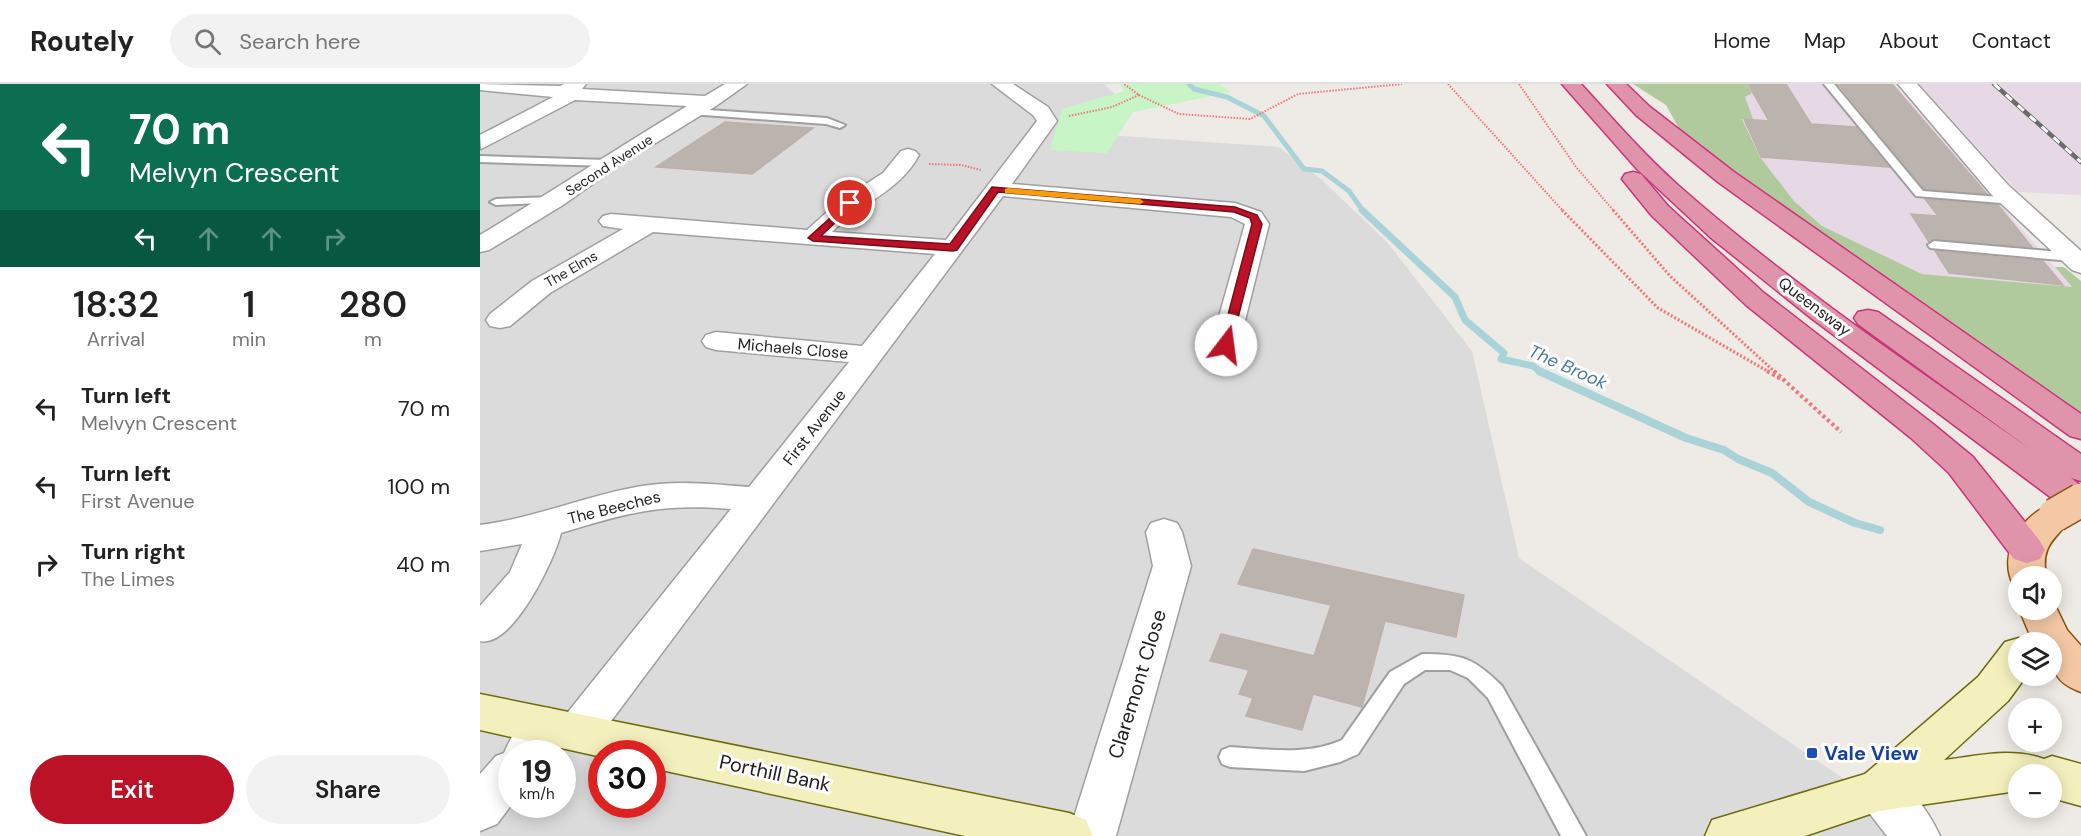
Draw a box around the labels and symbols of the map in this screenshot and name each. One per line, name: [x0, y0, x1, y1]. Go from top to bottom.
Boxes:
street label: Second Avenue: [562, 130, 656, 200]
pin: [824, 177, 875, 228]
street label: The Elms: [541, 247, 601, 291]
street label: Queensway: [1774, 272, 1855, 341]
position arrow: [1194, 313, 1258, 377]
street label: Michaels Close: [737, 333, 849, 364]
water label: The Brook: [1525, 339, 1612, 395]
street label: First Avenue: [778, 385, 851, 470]
street label: The Beeches: [566, 486, 663, 529]
street label: Claremont Close: [1102, 606, 1172, 762]
speed limit sign: 30: [588, 740, 666, 818]
place label: Vale View: [1824, 740, 1919, 766]
marker: Vale View: [1805, 746, 1819, 760]
street label: Porthill Bank: [717, 749, 833, 797]

